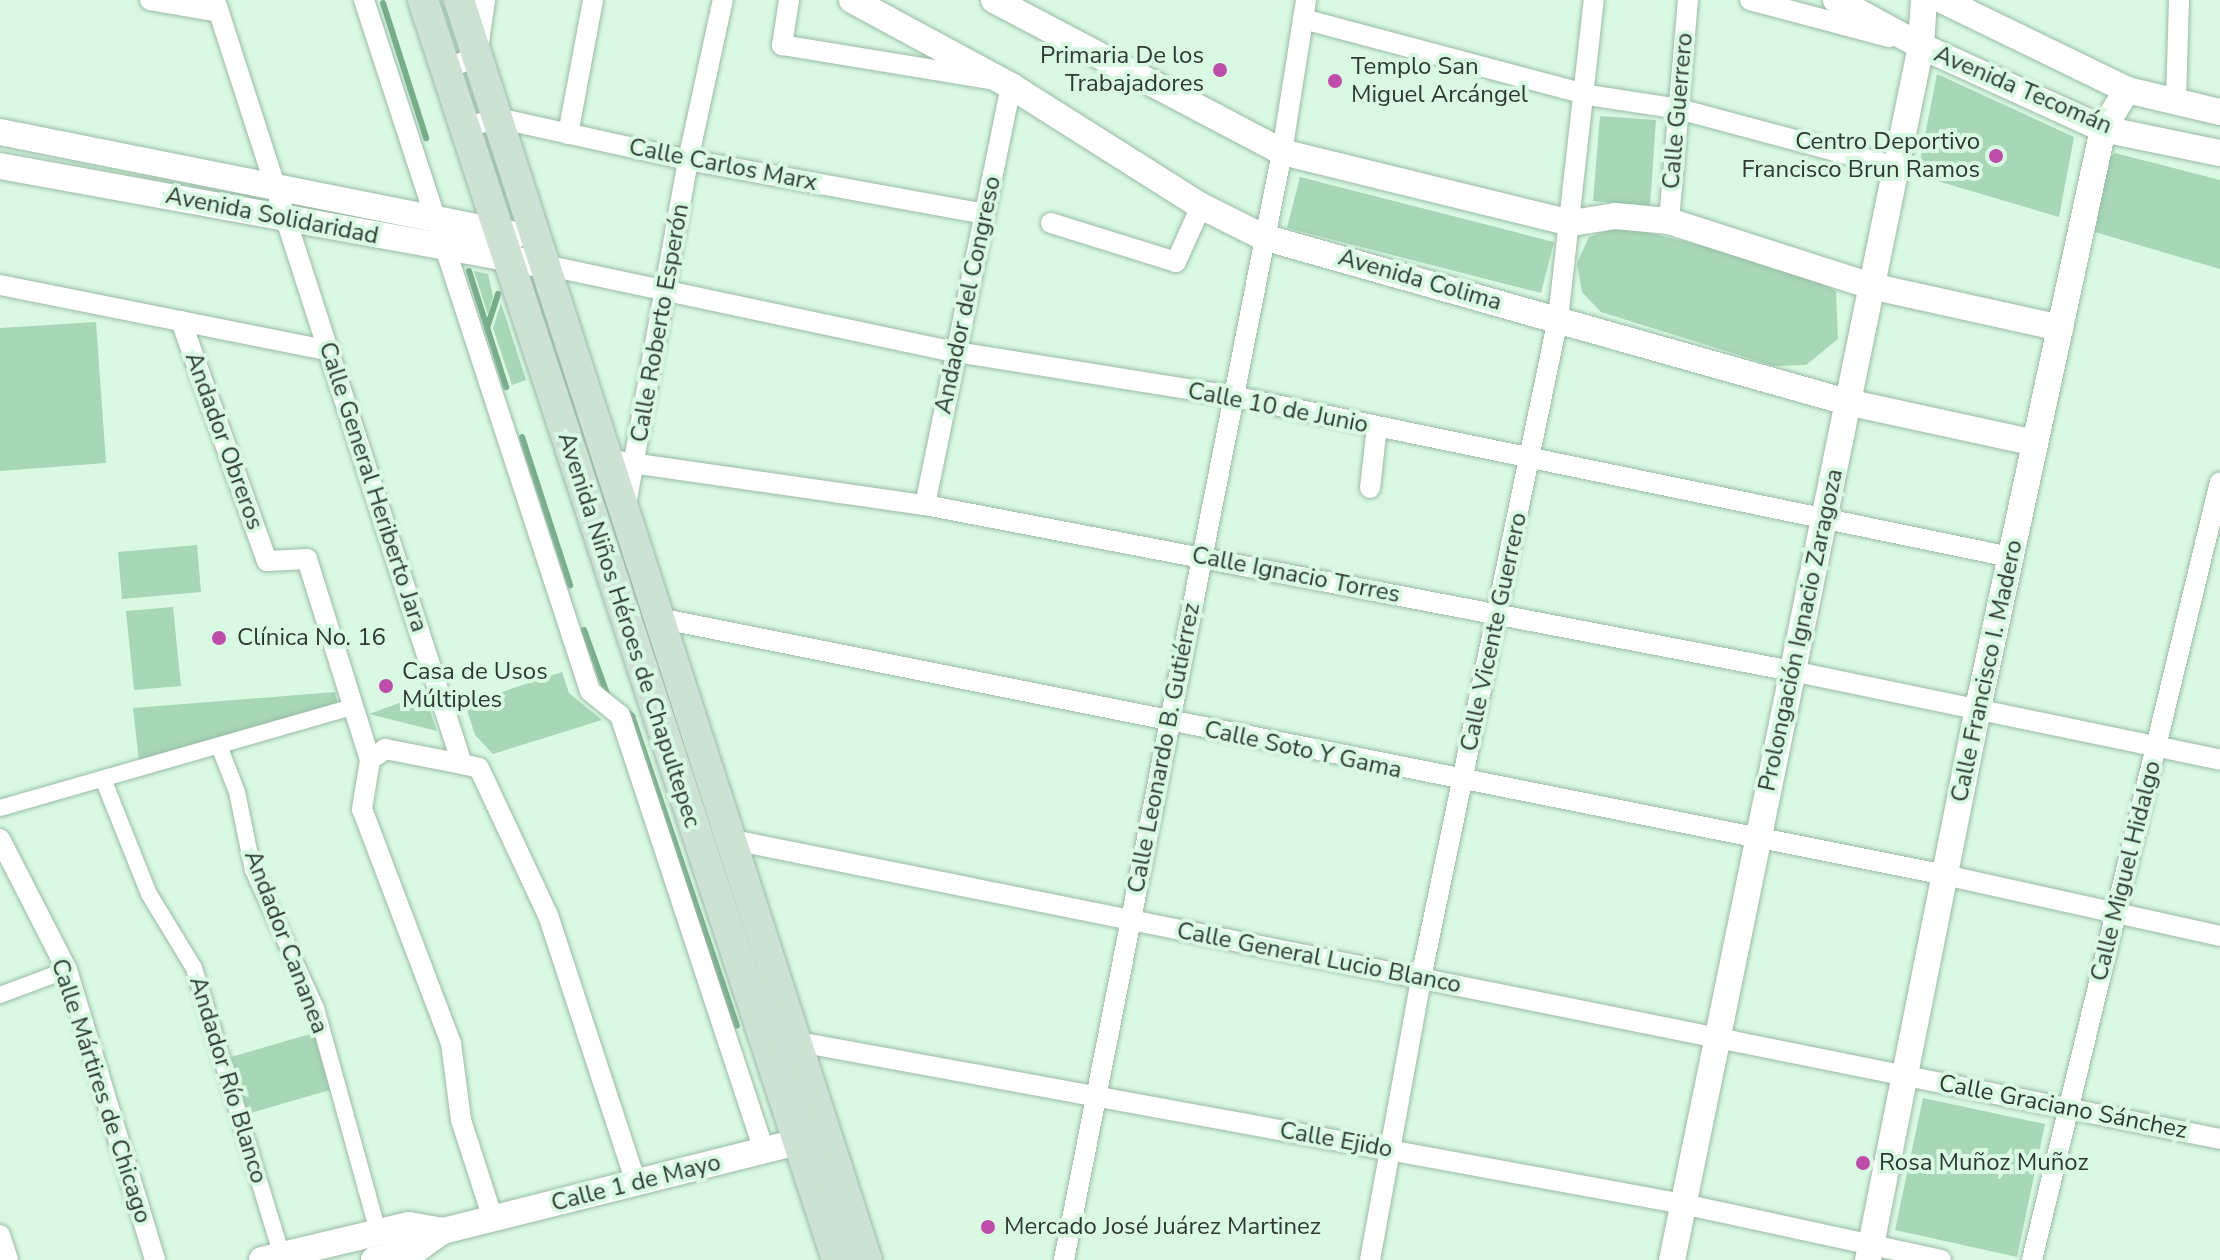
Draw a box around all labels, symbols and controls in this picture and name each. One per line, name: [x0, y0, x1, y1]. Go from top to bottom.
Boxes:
street label: Calle Guerrero: [1657, 32, 1699, 190]
street label: Avenida Tecomán: [1930, 40, 2116, 140]
place label: Primaria De los Trabajadores: [1040, 42, 1204, 98]
place label: Templo San Miguel Arcángel: [1351, 53, 1528, 109]
marker: Primaria De los Trabajadores: [1211, 61, 1229, 79]
marker: Templo San Miguel Arcángel: [1326, 72, 1344, 90]
place label: Centro Deportivo Francisco Brun Ramos: [1741, 128, 1980, 184]
street label: Calle Carlos Marx: [626, 133, 820, 197]
marker: Centro Deportivo Francisco Brun Ramos: [1987, 147, 2005, 165]
street label: Andador del Congreso: [929, 173, 1007, 417]
street label: Avenida Solidaridad: [163, 181, 381, 251]
street label: Calle Roberto Esperón: [625, 201, 695, 445]
street label: Avenida Colima: [1335, 243, 1505, 317]
street label: Calle General Heriberto Jara: [312, 338, 434, 636]
street label: Andador Obreros: [179, 348, 269, 534]
street label: Calle 10 de Junio: [1185, 376, 1371, 440]
street label: Avenida Niños Héroes de Chapultepec: [551, 429, 707, 831]
street label: Prolongación Ignacio Zaragoza: [1753, 466, 1849, 794]
street label: Calle Vicente Guerrero: [1455, 510, 1533, 754]
street label: Calle Francisco I. Madero: [1945, 537, 2029, 805]
street label: Calle Ignacio Torres: [1189, 541, 1403, 609]
street label: Calle Leonardo B. Gutiérrez: [1122, 600, 1206, 896]
place label: Clínica No. 16: [237, 624, 386, 652]
marker: Clínica No. 16: [208, 627, 230, 649]
place label: Casa de Usos Múltiples: [402, 658, 548, 714]
marker: Casa de Usos Múltiples: [377, 677, 395, 695]
street label: Calle Soto Y Gama: [1202, 715, 1404, 785]
street label: Calle Miguel Hidalgo: [2085, 758, 2167, 984]
street label: Andador Cananea: [238, 846, 334, 1038]
street label: Calle General Lucio Blanco: [1174, 916, 1464, 1000]
street label: Calle Mártires de Chicago: [45, 955, 157, 1227]
street label: Andador Río Blanco: [183, 973, 273, 1187]
street label: Calle Graciano Sánchez: [1936, 1069, 2190, 1145]
street label: Calle Ejido: [1277, 1116, 1395, 1164]
street label: Calle 1 de Mayo: [548, 1148, 724, 1218]
place label: Rosa Muñoz Muñoz: [1879, 1149, 2089, 1177]
marker: Rosa Muñoz Muñoz: [1854, 1154, 1872, 1172]
place label: Mercado José Juárez Martinez: [1004, 1213, 1321, 1241]
marker: Mercado José Juárez Martinez: [979, 1218, 997, 1236]

